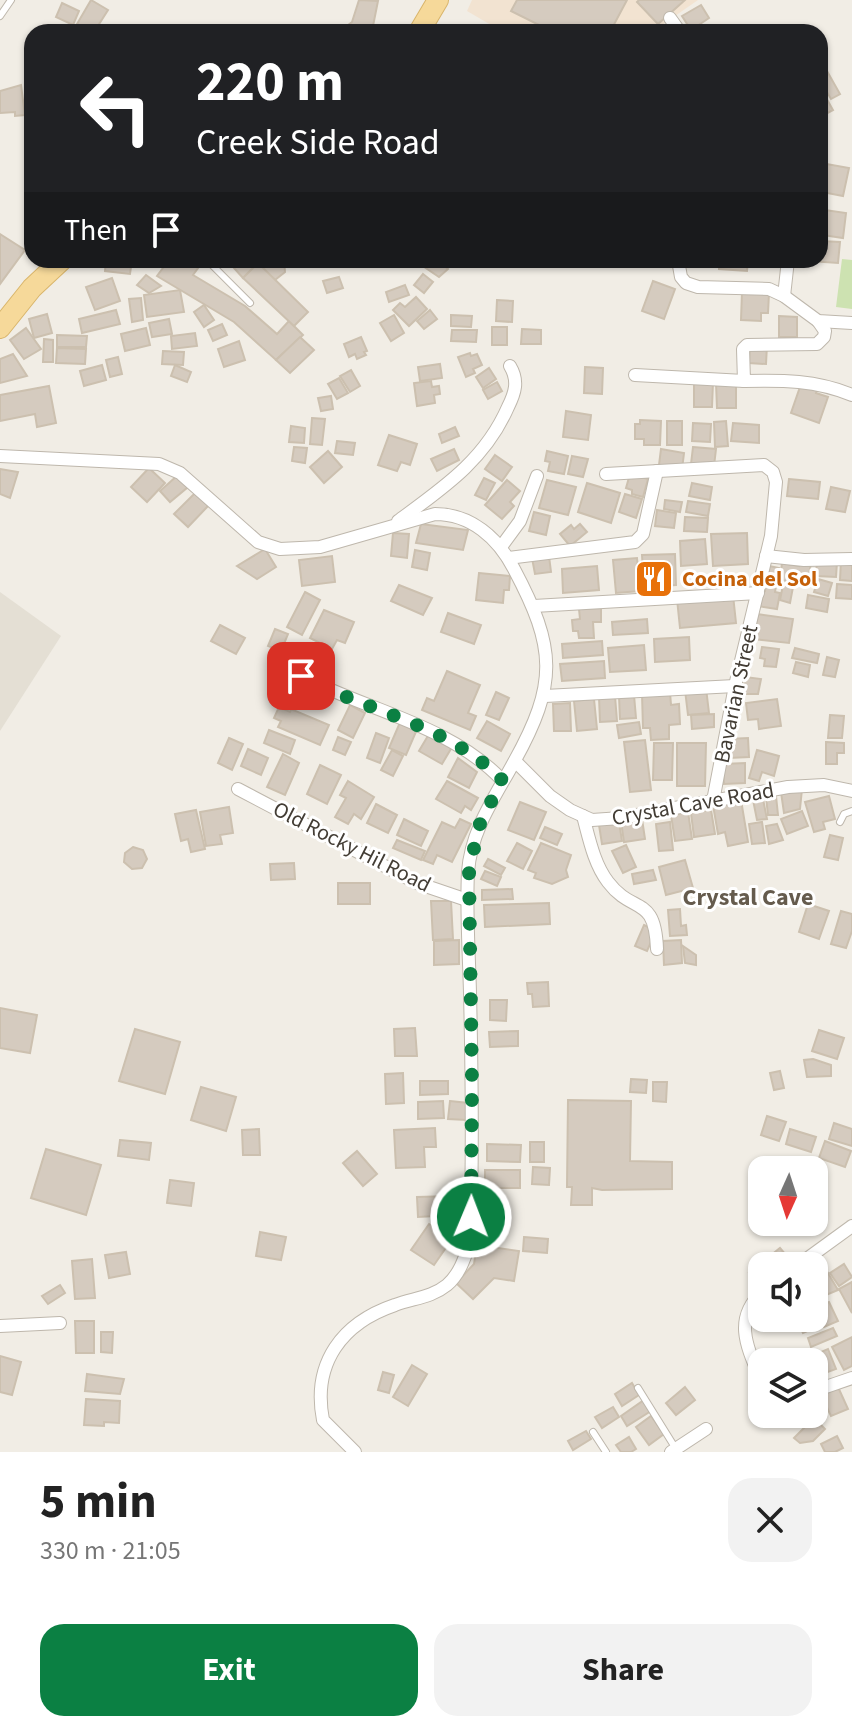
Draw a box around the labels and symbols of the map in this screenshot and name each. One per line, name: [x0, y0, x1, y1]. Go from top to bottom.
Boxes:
restaurant icon: Cocina del Sol: [633, 558, 675, 600]
place label: Cocina del Sol: [682, 563, 818, 595]
street label: Bavarian Street: [706, 621, 766, 766]
pin: [267, 642, 335, 710]
street label: Crystal Cave Road: [609, 774, 777, 834]
street label: Old Rocky Hil Road: [267, 793, 437, 901]
district label: Crystal Cave: [683, 880, 813, 915]
north arrow: [748, 1156, 828, 1236]
position arrow: [429, 1175, 513, 1259]

